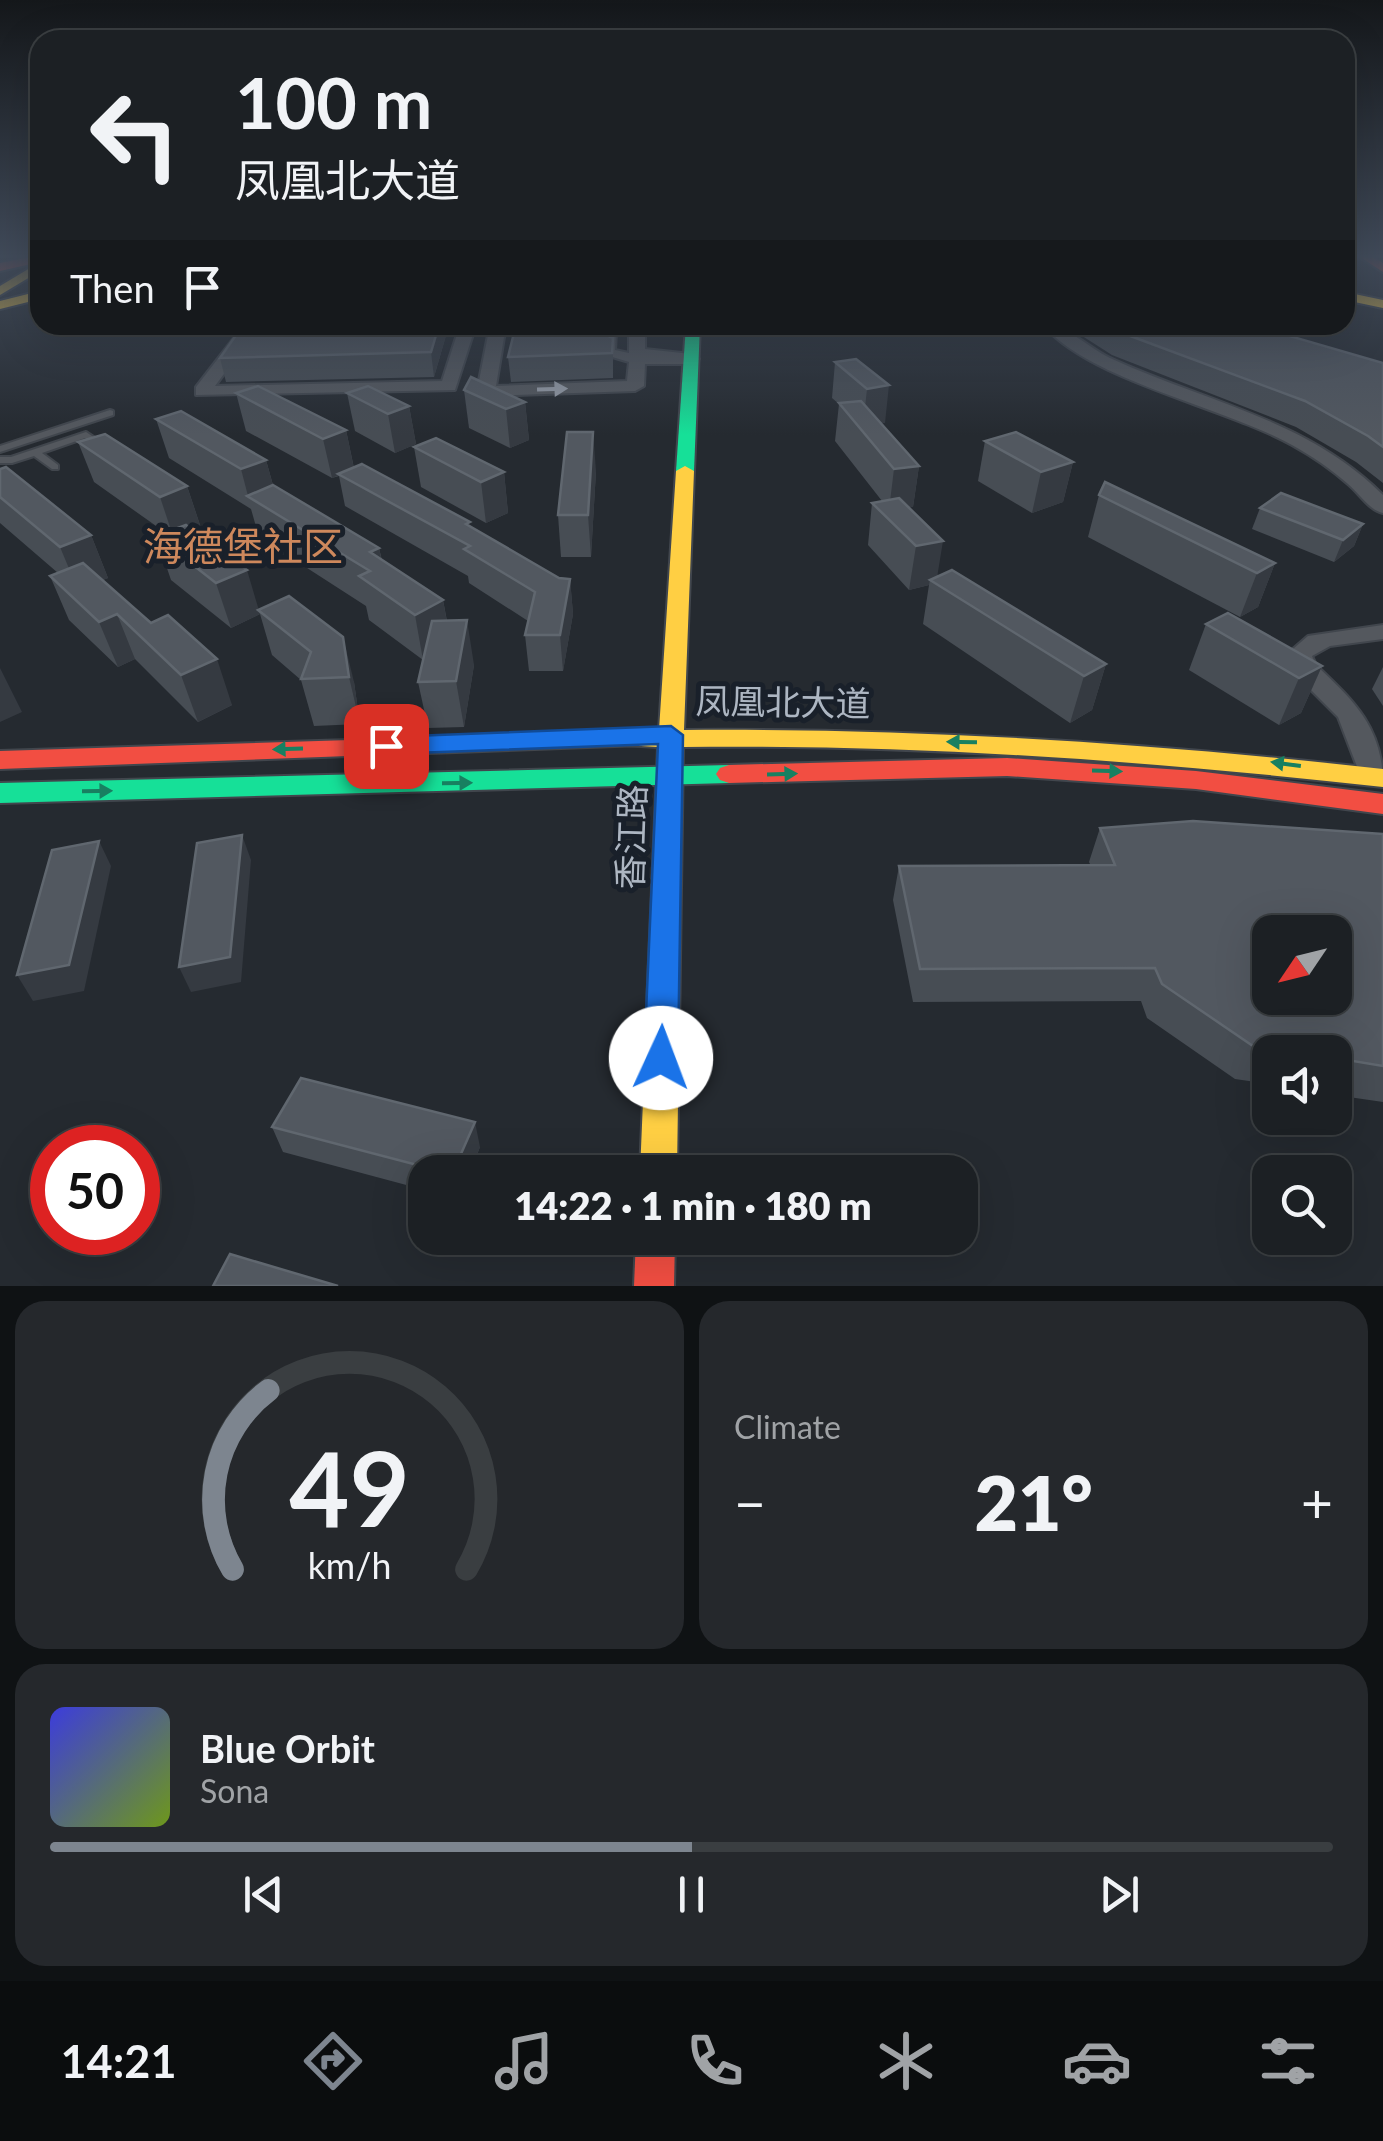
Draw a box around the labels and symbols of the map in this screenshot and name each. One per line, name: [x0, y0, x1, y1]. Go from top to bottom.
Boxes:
one-way arrow: [536, 381, 568, 397]
district label: 海德堡社区: [143, 522, 343, 570]
street label: 凤凰北大道: [695, 678, 871, 724]
pin: [344, 704, 429, 789]
one-way arrow: [946, 734, 978, 750]
one-way arrow: [271, 741, 303, 757]
one-way arrow: [1270, 756, 1302, 772]
one-way arrow: [1092, 764, 1124, 780]
one-way arrow: [767, 766, 799, 782]
one-way arrow: [442, 774, 474, 790]
one-way arrow: [82, 782, 114, 798]
street label: 香江路: [607, 784, 653, 890]
north arrow: [1252, 915, 1352, 1015]
position arrow: [609, 1006, 713, 1110]
speed limit sign: 50: [30, 1125, 160, 1255]

